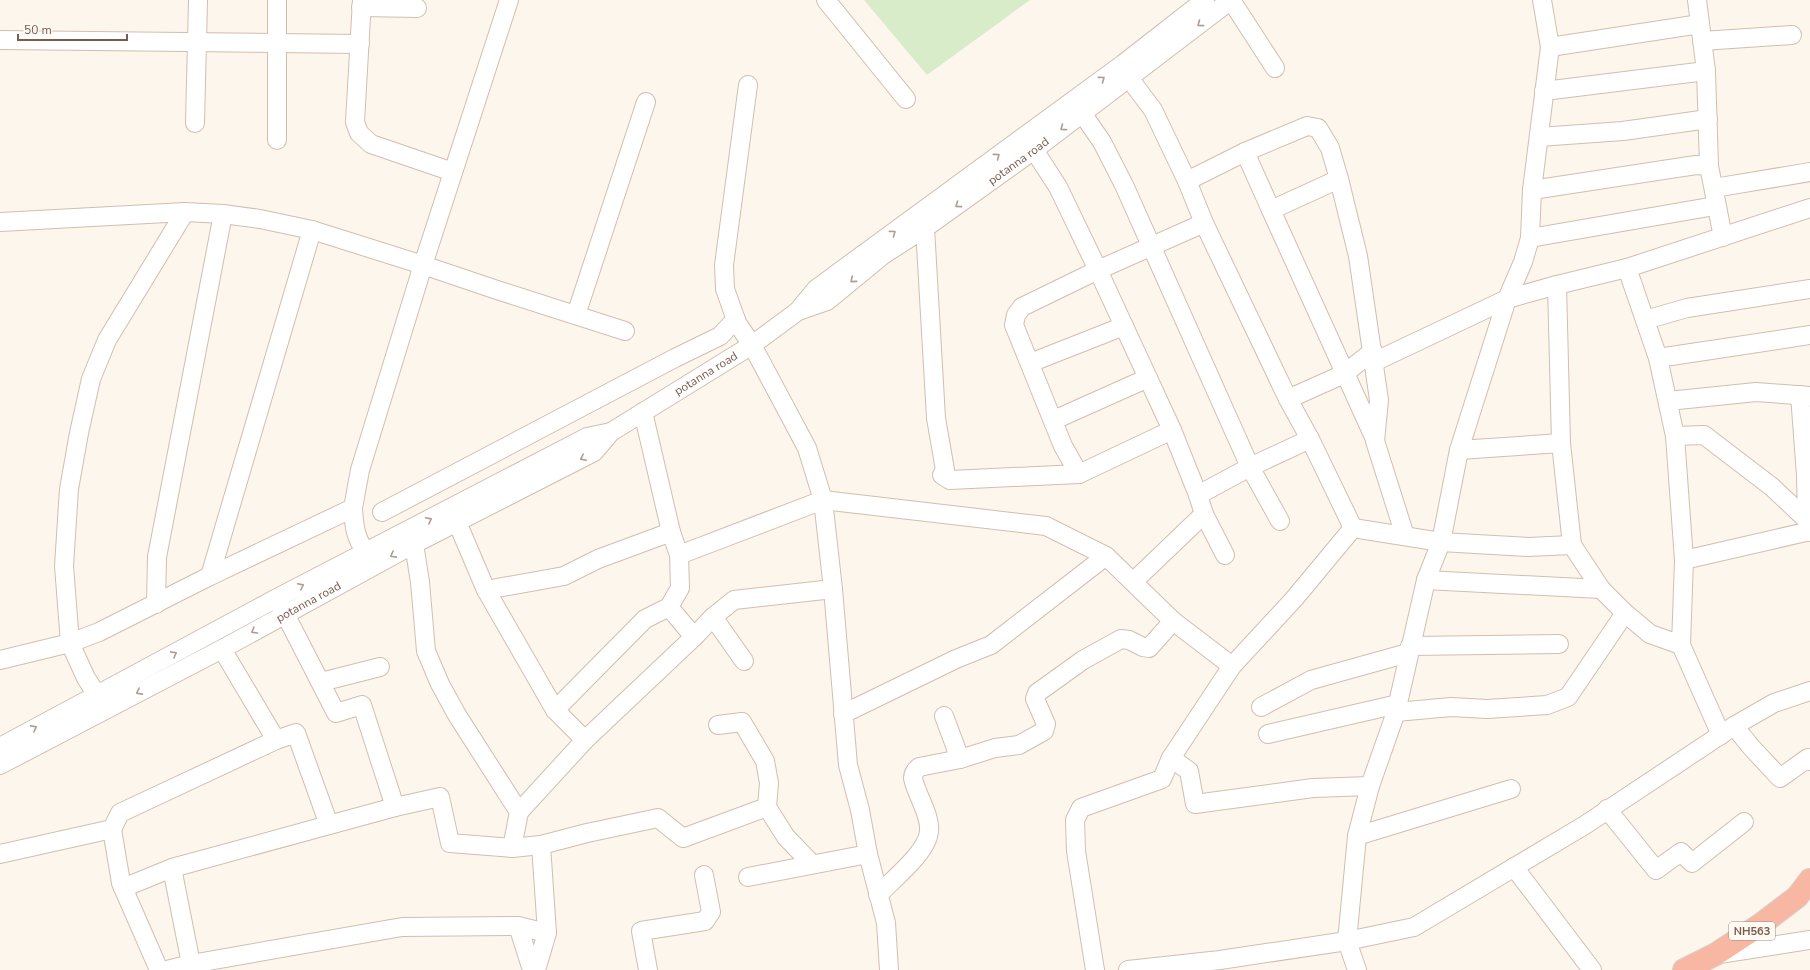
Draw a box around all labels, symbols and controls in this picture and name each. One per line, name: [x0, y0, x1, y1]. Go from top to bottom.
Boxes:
scale bar: [18, 16, 127, 42]
one-way arrow: [1198, 19, 1205, 26]
text: 50 m: [24, 22, 52, 38]
one-way arrow: [1098, 76, 1105, 84]
one-way arrow: [1061, 123, 1068, 130]
street label: potanna road: [985, 134, 1052, 188]
one-way arrow: [993, 153, 1000, 160]
one-way arrow: [956, 200, 963, 207]
one-way arrow: [888, 231, 895, 238]
one-way arrow: [850, 275, 857, 282]
street label: potanna road: [671, 348, 741, 399]
one-way arrow: [580, 453, 588, 461]
one-way arrow: [424, 517, 432, 524]
one-way arrow: [390, 551, 397, 558]
street label: potanna road: [273, 578, 344, 626]
one-way arrow: [296, 583, 304, 590]
one-way arrow: [251, 626, 258, 633]
one-way arrow: [169, 651, 177, 658]
one-way arrow: [136, 687, 144, 695]
one-way arrow: [30, 726, 38, 733]
road number: NH563: [1729, 922, 1775, 940]

